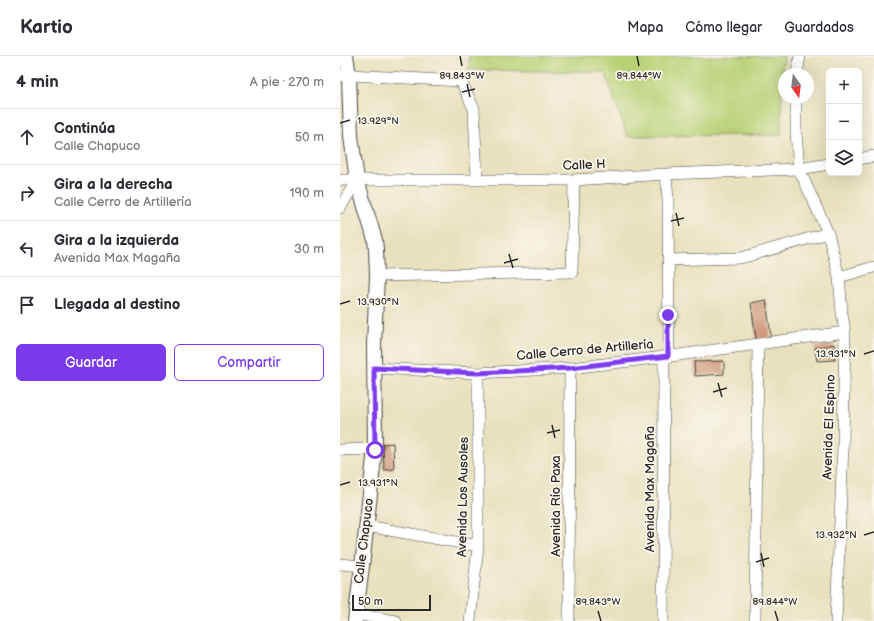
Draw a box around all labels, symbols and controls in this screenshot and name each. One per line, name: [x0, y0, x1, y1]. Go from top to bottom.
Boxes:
text: Kartio: [20, 16, 73, 39]
text: Mapa: [627, 19, 663, 36]
text: Cómo llegar: [685, 19, 762, 36]
text: Guardados: [784, 19, 854, 36]
north arrow: [778, 68, 814, 104]
map controls: [826, 68, 862, 176]
button: +: [826, 68, 862, 104]
text: 89.843°W: [439, 70, 485, 82]
text: 89.844°W: [617, 70, 661, 82]
text: 4 min: [16, 72, 59, 92]
text: A pie · 270 m: [250, 74, 324, 90]
button: −: [826, 104, 862, 140]
text: 13.929°N: [357, 115, 399, 127]
text: Continúa: [54, 119, 115, 138]
icon: ahead: [16, 126, 38, 148]
text: 50 m: [295, 129, 324, 145]
text: Calle Chapuco: [54, 138, 140, 154]
button: layers: [826, 140, 862, 176]
street label: Calle H: [562, 156, 606, 174]
text: Gira a la derecha: [54, 175, 173, 194]
icon: right: [16, 182, 38, 204]
text: 190 m: [290, 185, 324, 201]
text: Calle Cerro de Artillería: [54, 194, 192, 210]
text: Gira a la izquierda: [54, 231, 179, 250]
icon: left: [16, 238, 38, 260]
text: 30 m: [294, 241, 324, 257]
text: Avenida Max Magaña: [54, 250, 180, 266]
icon: arrive: [16, 294, 38, 316]
text: Llegada al destino: [54, 295, 180, 314]
text: 13.930°N: [357, 296, 399, 308]
route end: [659, 306, 677, 324]
street label: Calle Cerro de Artillería: [516, 336, 654, 364]
button: Guardar: [16, 344, 166, 381]
button: Compartir: [174, 344, 324, 381]
text: 13.931°N: [816, 348, 856, 360]
street label: Avenida El Espino: [819, 374, 839, 480]
street label: Avenida Max Magaña: [642, 426, 658, 552]
street label: Avenida Los Ausoles: [454, 436, 472, 557]
route start: [366, 441, 384, 459]
street label: Avenida Río Paxa: [548, 455, 564, 557]
text: 13.931°N: [358, 477, 398, 489]
street label: Calle Chapuco: [351, 497, 377, 585]
text: 13.932°N: [815, 529, 857, 541]
scale bar: [352, 593, 431, 612]
text: 50 m: [358, 595, 383, 608]
text: 89.843°W: [575, 596, 621, 608]
text: 89.844°W: [753, 596, 797, 608]

